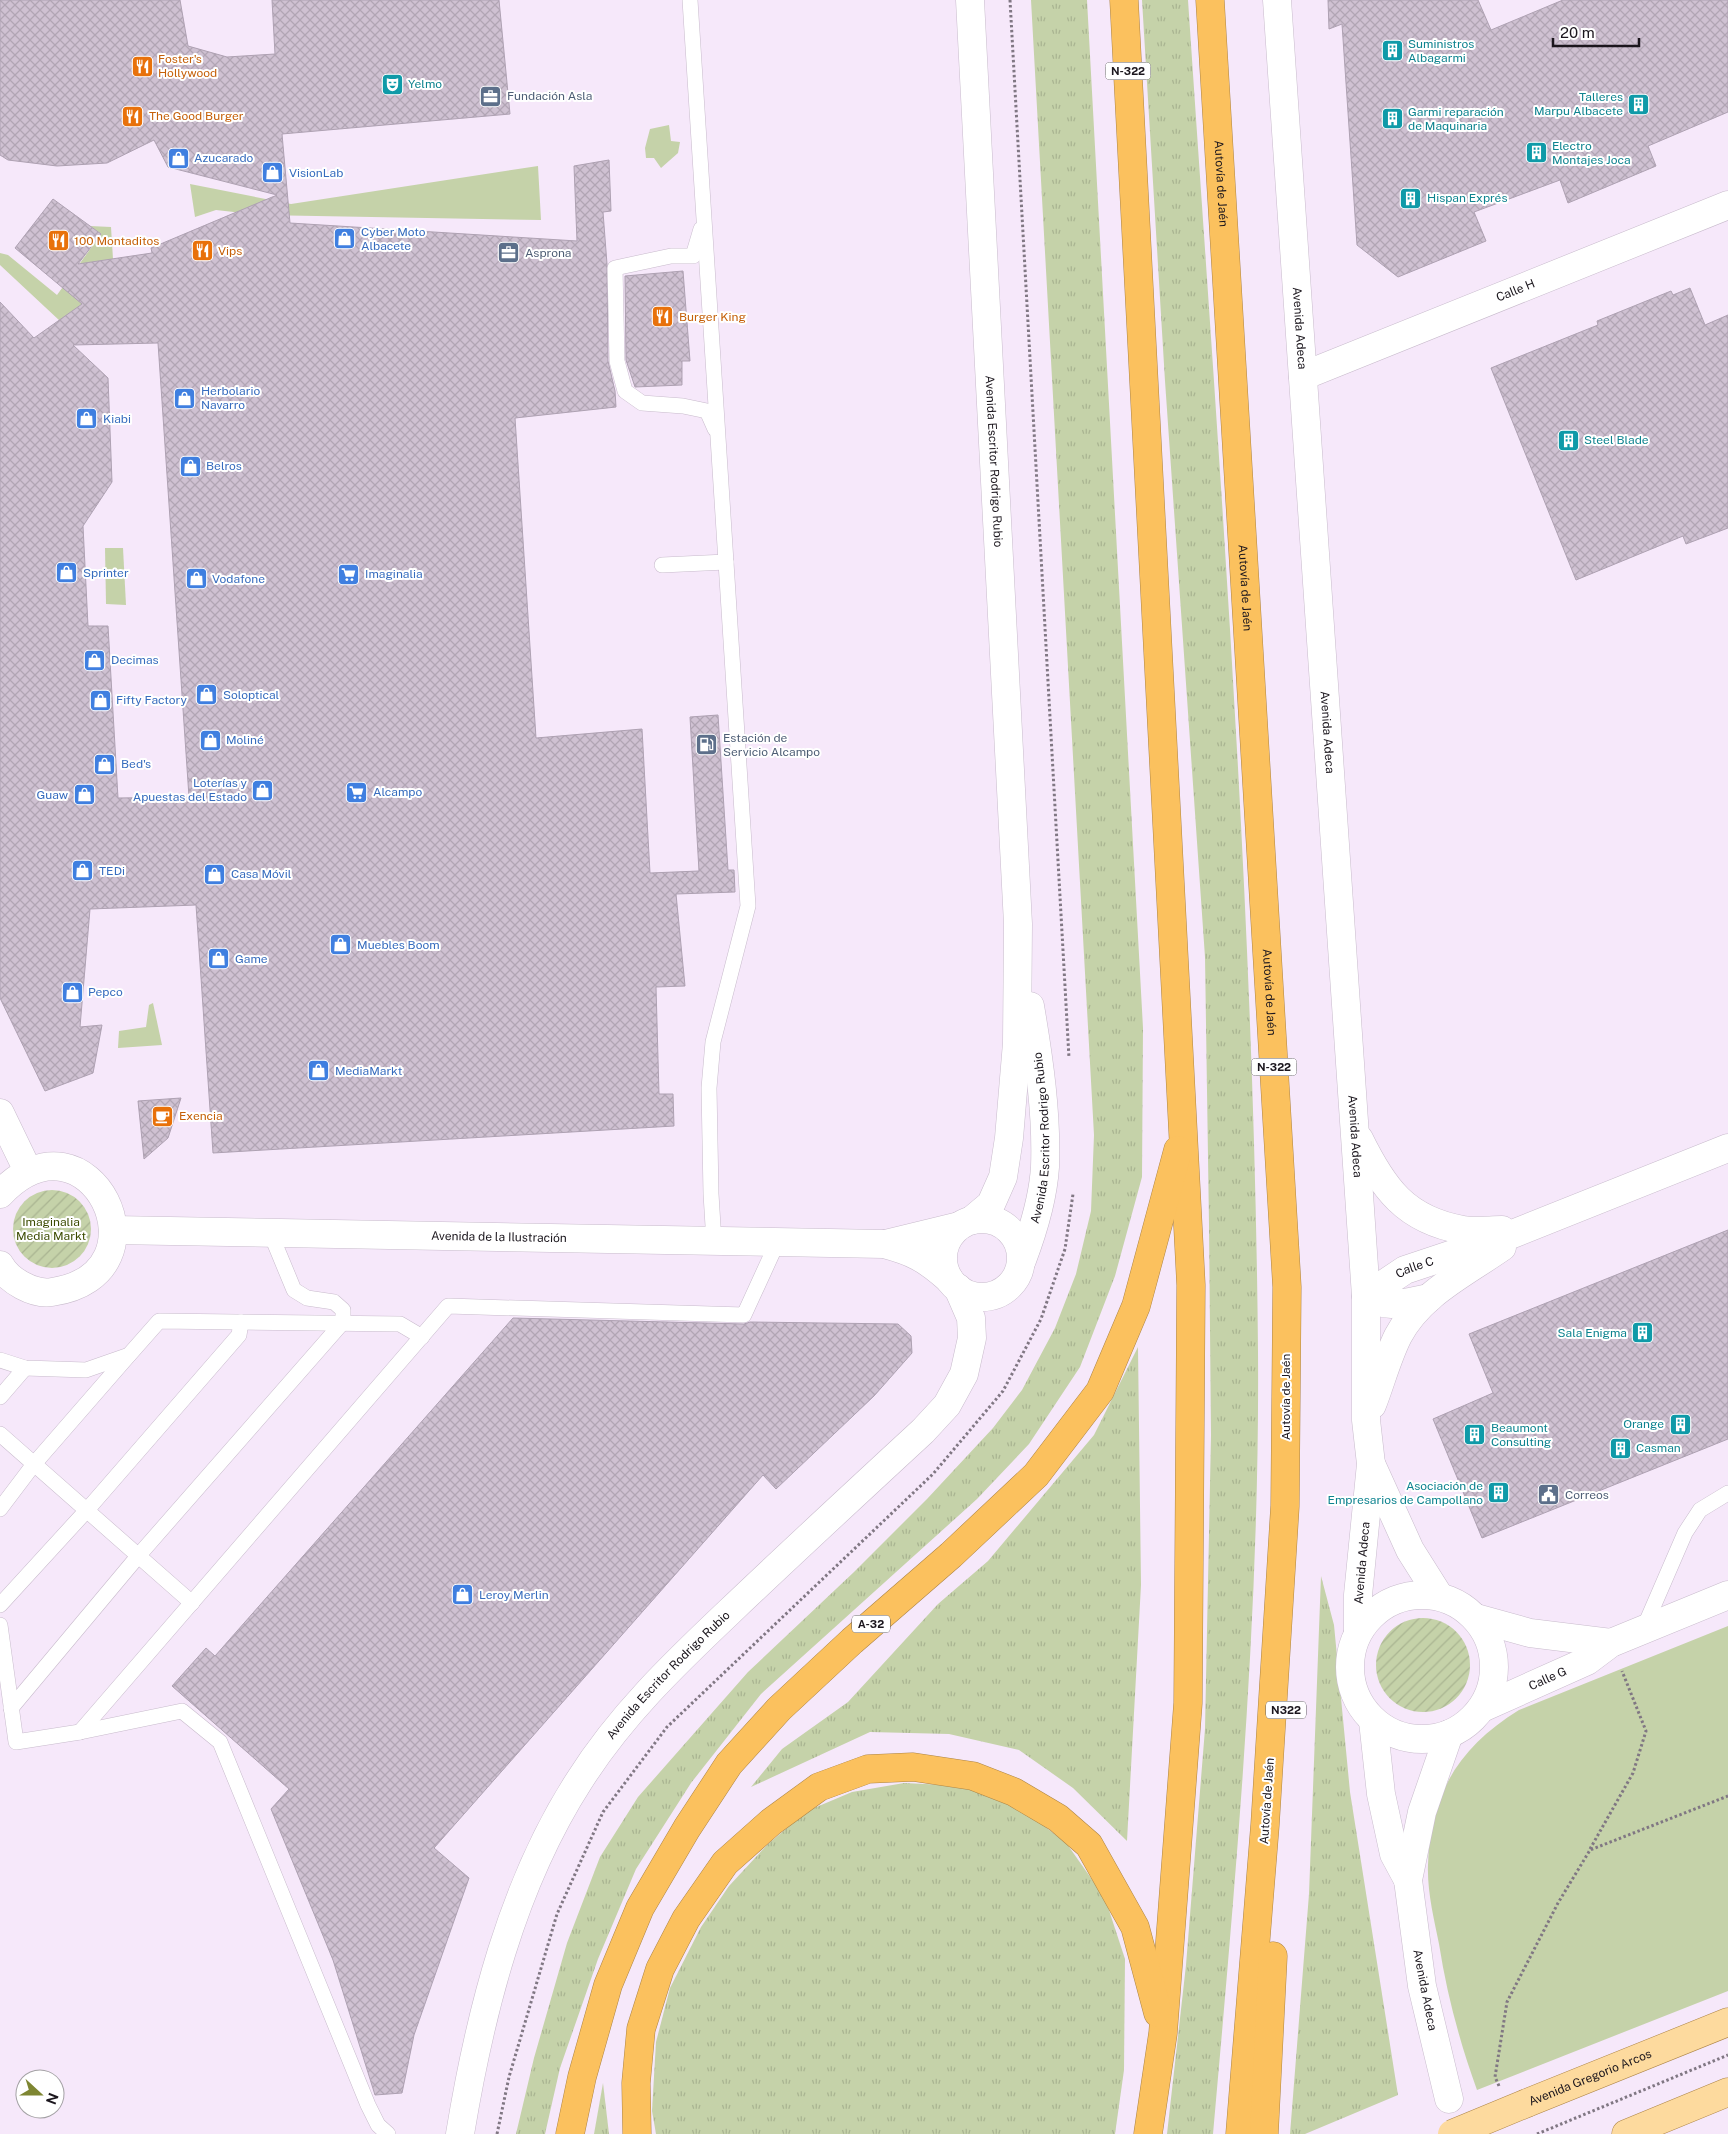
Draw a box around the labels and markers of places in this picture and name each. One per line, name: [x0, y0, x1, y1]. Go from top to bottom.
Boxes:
place label: Suministros Albagarmi: [1408, 37, 1474, 65]
building icon: Suministros Albagarmi: [1380, 39, 1404, 63]
place label: Foster's Hollywood: [158, 52, 217, 80]
restaurant icon: Foster's Hollywood: [130, 54, 154, 78]
theatre icon: Yelmo: [380, 72, 404, 96]
place label: Yelmo: [408, 77, 442, 91]
office icon: Fundación Asla: [479, 84, 503, 108]
place label: Fundación Asla: [507, 89, 592, 103]
place label: Talleres Marpu Albacete: [1534, 90, 1623, 118]
building icon: Talleres Marpu Albacete: [1627, 92, 1651, 116]
restaurant icon: The Good Burger: [121, 104, 145, 128]
place label: Garmi reparación de Maquinaria: [1408, 105, 1504, 133]
building icon: Garmi reparación de Maquinaria: [1380, 107, 1404, 131]
place label: The Good Burger: [149, 109, 244, 123]
place label: Electro Montajes Joca: [1552, 139, 1631, 167]
building icon: Electro Montajes Joca: [1524, 141, 1548, 165]
shop icon: Azucarado: [166, 146, 190, 170]
place label: Azucarado: [194, 151, 254, 165]
shop icon: VisionLab: [261, 161, 285, 185]
place label: VisionLab: [289, 166, 343, 180]
building icon: Hispan Exprés: [1399, 186, 1423, 210]
place label: Hispan Exprés: [1427, 191, 1507, 205]
place label: Cyber Moto Albacete: [361, 225, 426, 253]
shop icon: Cyber Moto Albacete: [333, 227, 357, 251]
restaurant icon: 100 Montaditos: [46, 229, 70, 253]
place label: 100 Montaditos: [74, 234, 159, 248]
restaurant icon: Vips: [190, 239, 214, 263]
office icon: Asprona: [497, 241, 521, 265]
place label: Vips: [218, 244, 242, 258]
place label: Asprona: [525, 246, 571, 260]
restaurant icon: Burger King: [651, 305, 675, 329]
place label: Burger King: [679, 310, 746, 324]
place label: Herbolario Navarro: [201, 384, 260, 412]
shop icon: Herbolario Navarro: [173, 386, 197, 410]
shop icon: Kiabi: [75, 407, 99, 431]
place label: Kiabi: [103, 412, 131, 426]
building icon: Steel Blade: [1556, 428, 1580, 452]
place label: Steel Blade: [1584, 433, 1649, 447]
shop icon: Belros: [178, 454, 202, 478]
place label: Belros: [206, 459, 242, 473]
shop icon: Sprinter: [55, 561, 79, 585]
supermarket icon: Imaginalia: [337, 562, 361, 586]
place label: Sprinter: [83, 566, 129, 580]
shop icon: Vodafone: [184, 567, 208, 591]
place label: Imaginalia: [365, 567, 423, 581]
place label: Vodafone: [212, 572, 265, 586]
shop icon: Decimas: [83, 648, 107, 672]
place label: Decimas: [111, 653, 159, 667]
shop icon: Soloptical: [195, 683, 219, 707]
shop icon: Fifty Factory: [88, 688, 112, 712]
place label: Soloptical: [223, 688, 280, 702]
place label: Fifty Factory: [116, 693, 187, 707]
shop icon: Moliné: [198, 728, 222, 752]
place label: Estación de Servicio Alcampo: [723, 731, 820, 759]
place label: Moliné: [226, 733, 264, 747]
fuel station icon: Estación de Servicio Alcampo: [695, 733, 719, 757]
shop icon: Bed's: [93, 752, 117, 776]
place label: Bed's: [121, 757, 151, 771]
place label: Loterías y Apuestas del Estado: [133, 776, 248, 804]
shop icon: Loterías y Apuestas del Estado: [251, 778, 275, 802]
supermarket icon: Alcampo: [345, 780, 369, 804]
shop icon: Guaw: [72, 783, 96, 807]
place label: Alcampo: [373, 785, 422, 799]
place label: Guaw: [36, 788, 69, 802]
shop icon: TEDi: [71, 859, 95, 883]
shop icon: Casa Móvil: [203, 862, 227, 886]
place label: TEDi: [99, 864, 125, 878]
place label: Casa Móvil: [231, 867, 292, 881]
shop icon: Muebles Boom: [329, 933, 353, 957]
place label: Muebles Boom: [357, 938, 440, 952]
shop icon: Game: [207, 947, 231, 971]
place label: Game: [235, 952, 268, 966]
shop icon: Pepco: [60, 980, 84, 1004]
place label: Pepco: [88, 985, 123, 999]
shop icon: MediaMarkt: [307, 1059, 331, 1083]
place label: MediaMarkt: [335, 1064, 403, 1078]
cafe icon: Exencia: [151, 1104, 175, 1128]
place label: Exencia: [179, 1109, 223, 1123]
building icon: Sala Enigma: [1631, 1321, 1655, 1345]
place label: Sala Enigma: [1558, 1326, 1627, 1340]
building icon: Orange: [1668, 1412, 1692, 1436]
place label: Orange: [1623, 1417, 1664, 1431]
place label: Beaumont Consulting: [1491, 1421, 1551, 1449]
building icon: Beaumont Consulting: [1463, 1423, 1487, 1447]
building icon: Casman: [1608, 1436, 1632, 1460]
place label: Casman: [1636, 1441, 1681, 1455]
place label: Asociación de Empresarios de Campollano: [1328, 1479, 1483, 1507]
building icon: Asociación de Empresarios de Campollano: [1487, 1481, 1511, 1505]
public building icon: Correos: [1537, 1483, 1561, 1507]
place label: Correos: [1565, 1488, 1609, 1502]
shop icon: Leroy Merlin: [451, 1583, 475, 1607]
place label: Leroy Merlin: [479, 1588, 549, 1602]

